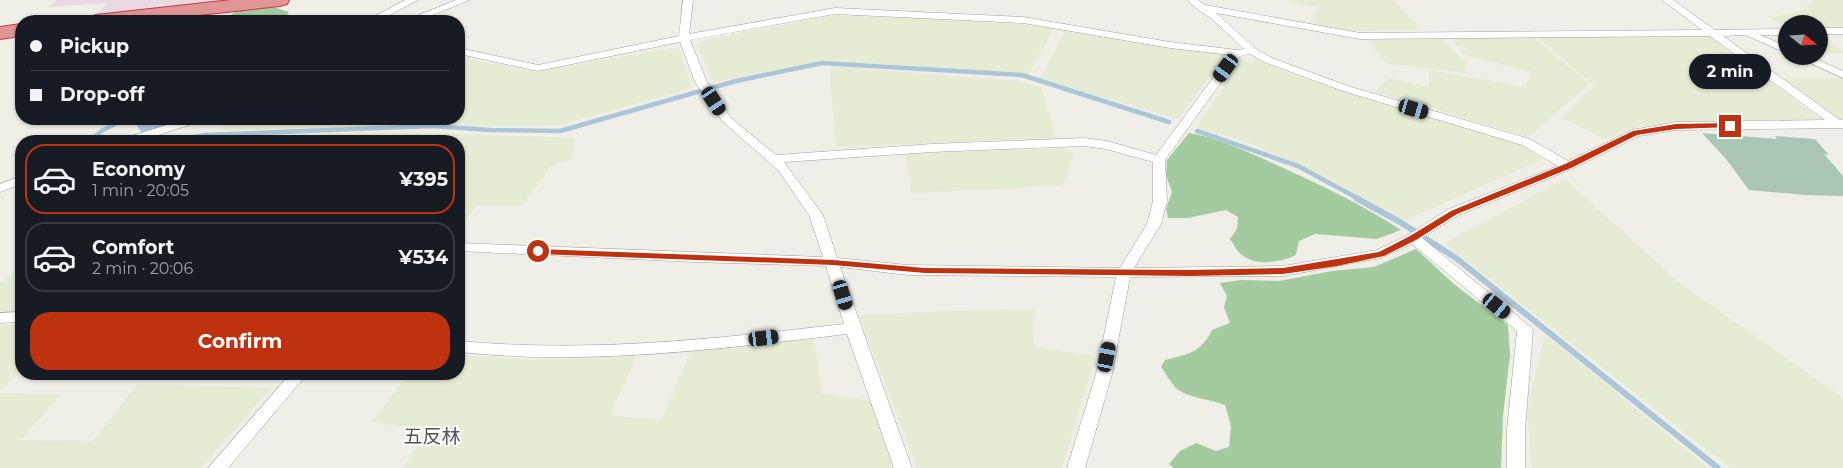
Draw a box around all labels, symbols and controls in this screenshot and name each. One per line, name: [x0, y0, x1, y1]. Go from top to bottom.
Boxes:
north arrow: [1778, 15, 1828, 65]
map controls: [1778, 15, 1828, 65]
text: Pickup: [60, 35, 129, 58]
car: [1211, 51, 1240, 85]
callout: 2 min: [1689, 54, 1771, 88]
text: 2 min: [1707, 62, 1753, 81]
text: Drop-off: [60, 83, 144, 106]
car: [699, 84, 728, 118]
car: [1397, 98, 1430, 120]
route end: [1719, 115, 1741, 137]
icon: car: [32, 157, 77, 202]
text: Economy: [92, 158, 185, 181]
text: ¥395: [399, 168, 448, 191]
text: 1 min · 20:05: [92, 181, 189, 200]
icon: car: [32, 235, 77, 280]
text: Comfort: [92, 236, 174, 259]
route start: [527, 240, 549, 262]
text: ¥534: [398, 246, 448, 269]
text: 2 min · 20:06: [92, 259, 193, 278]
car: [831, 278, 854, 312]
car: [1480, 291, 1513, 321]
button: Confirm: [30, 312, 450, 370]
car: [748, 329, 779, 347]
car: [1096, 341, 1117, 373]
district label: 五反林: [403, 425, 461, 448]

